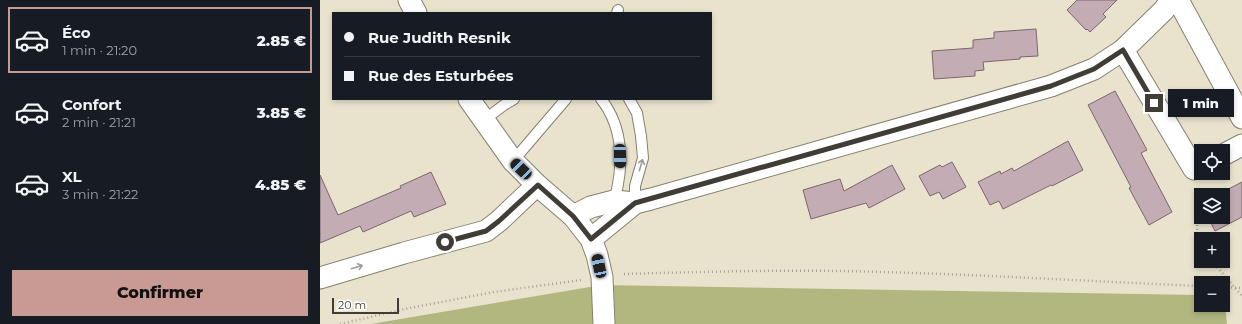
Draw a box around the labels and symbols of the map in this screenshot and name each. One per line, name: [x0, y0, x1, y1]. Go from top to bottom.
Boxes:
callout: 1 min: [1168, 89, 1234, 117]
route end: [1145, 94, 1163, 112]
car: [614, 144, 626, 168]
car: [508, 156, 534, 182]
one-way arrow: [638, 159, 645, 172]
route start: [436, 233, 454, 251]
car: [591, 253, 607, 279]
one-way arrow: [350, 263, 363, 270]
scale bar: [332, 296, 399, 315]

